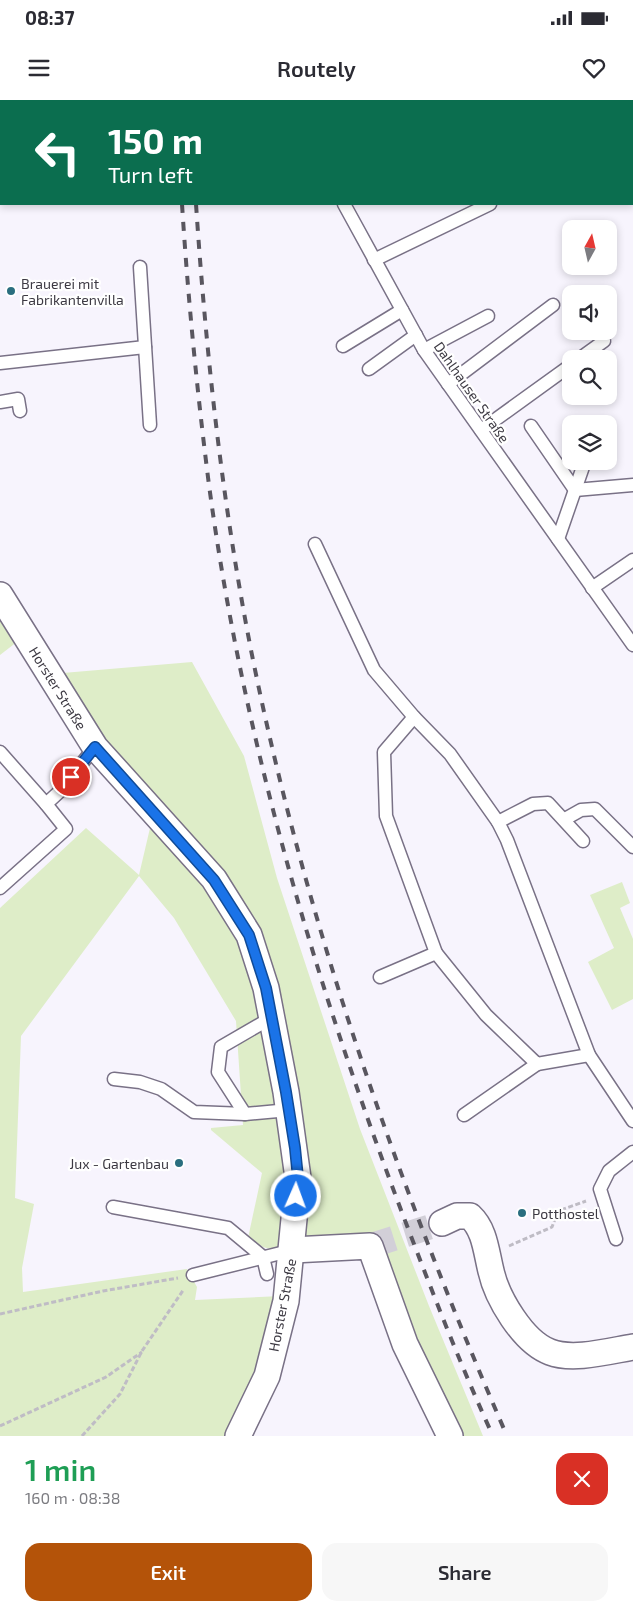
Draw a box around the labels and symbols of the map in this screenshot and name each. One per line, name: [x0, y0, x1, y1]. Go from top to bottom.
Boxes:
north arrow: [562, 220, 618, 275]
place label: Brauerei mit Fabrikantenvilla: [21, 275, 124, 308]
marker: Brauerei mit Fabrikantenvilla: [5, 285, 17, 297]
street label: Dahlhauser Straße: [431, 338, 513, 446]
street label: Horster Straße: [26, 643, 90, 733]
pin: [50, 756, 92, 798]
place label: Jux - Gartenbau: [70, 1155, 169, 1172]
marker: Jux - Gartenbau: [173, 1157, 185, 1169]
position arrow: [269, 1169, 321, 1221]
place label: Potthostel: [532, 1205, 600, 1222]
marker: Potthostel: [516, 1207, 528, 1219]
street label: Horster Straße: [265, 1257, 299, 1353]

